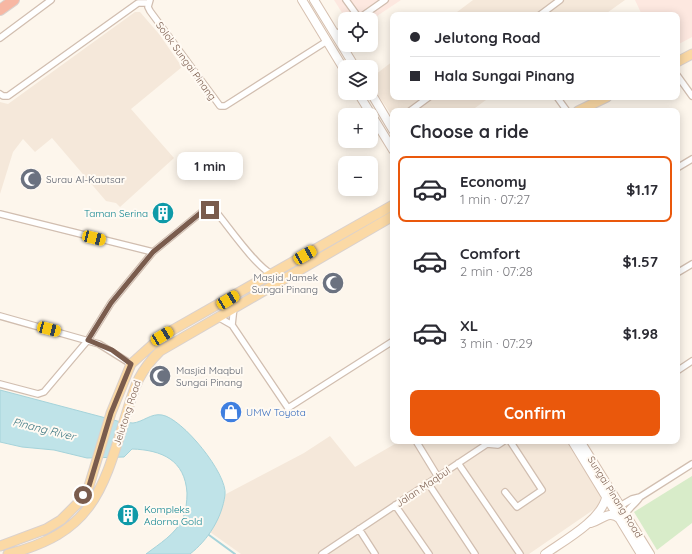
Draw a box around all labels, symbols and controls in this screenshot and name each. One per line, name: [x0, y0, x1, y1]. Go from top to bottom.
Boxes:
map controls: [338, 12, 378, 196]
button: locate: [338, 12, 378, 52]
street label: Solok Sungai Pinang: [153, 19, 219, 103]
text: Jelutong Road: [434, 28, 540, 47]
button: layers: [338, 60, 378, 100]
text: Hala Sungai Pinang: [434, 66, 575, 85]
button: +: [338, 108, 378, 148]
text: Choose a ride: [410, 120, 529, 143]
callout: 1 min: [177, 152, 243, 180]
button: −: [338, 156, 378, 196]
text: 1 min: [194, 158, 226, 174]
mosque icon: Surau Al-Kautsar: [18, 166, 44, 192]
icon: car: [412, 171, 448, 207]
text: Economy: [460, 172, 527, 191]
place label: Surau Al-Kautsar: [46, 173, 125, 186]
text: $1.17: [626, 180, 658, 199]
text: 1 min · 07:27: [460, 191, 530, 207]
building icon: Taman Serina: [150, 200, 176, 226]
route end: [201, 201, 219, 219]
place label: Taman Serina: [84, 207, 148, 220]
car: [81, 229, 107, 247]
icon: car: [412, 243, 448, 279]
car: [292, 244, 318, 266]
text: Comfort: [460, 244, 521, 263]
text: $1.57: [623, 252, 658, 271]
text: 2 min · 07:28: [460, 263, 533, 279]
mosque icon: Masjid Jamek Sungai Pinang: [320, 270, 346, 296]
place label: Masjid Jamek Sungai Pinang: [252, 271, 318, 296]
car: [215, 289, 241, 311]
icon: car: [412, 315, 448, 351]
text: XL: [460, 316, 478, 335]
car: [36, 320, 62, 338]
text: $1.98: [623, 324, 658, 343]
car: [149, 325, 175, 347]
text: 3 min · 07:29: [460, 335, 533, 351]
mosque icon: Masjid Maqbul Sungai Pinang: [147, 363, 173, 389]
place label: Masjid Maqbul Sungai Pinang: [176, 364, 243, 389]
street label: Jelutong Road: [110, 379, 144, 447]
button: Confirm: [410, 390, 660, 436]
shop icon: UMW Toyota: [218, 399, 244, 425]
place label: UMW Toyota: [246, 406, 306, 419]
water label: Pinang River: [11, 414, 78, 444]
street label: Sungai Pinang Road: [585, 454, 645, 540]
street label: Jalan Maqbul: [393, 464, 453, 510]
route start: [74, 486, 92, 504]
building icon: Kompleks Adorna Gold: [115, 502, 141, 528]
place label: Kompleks Adorna Gold: [144, 503, 202, 528]

